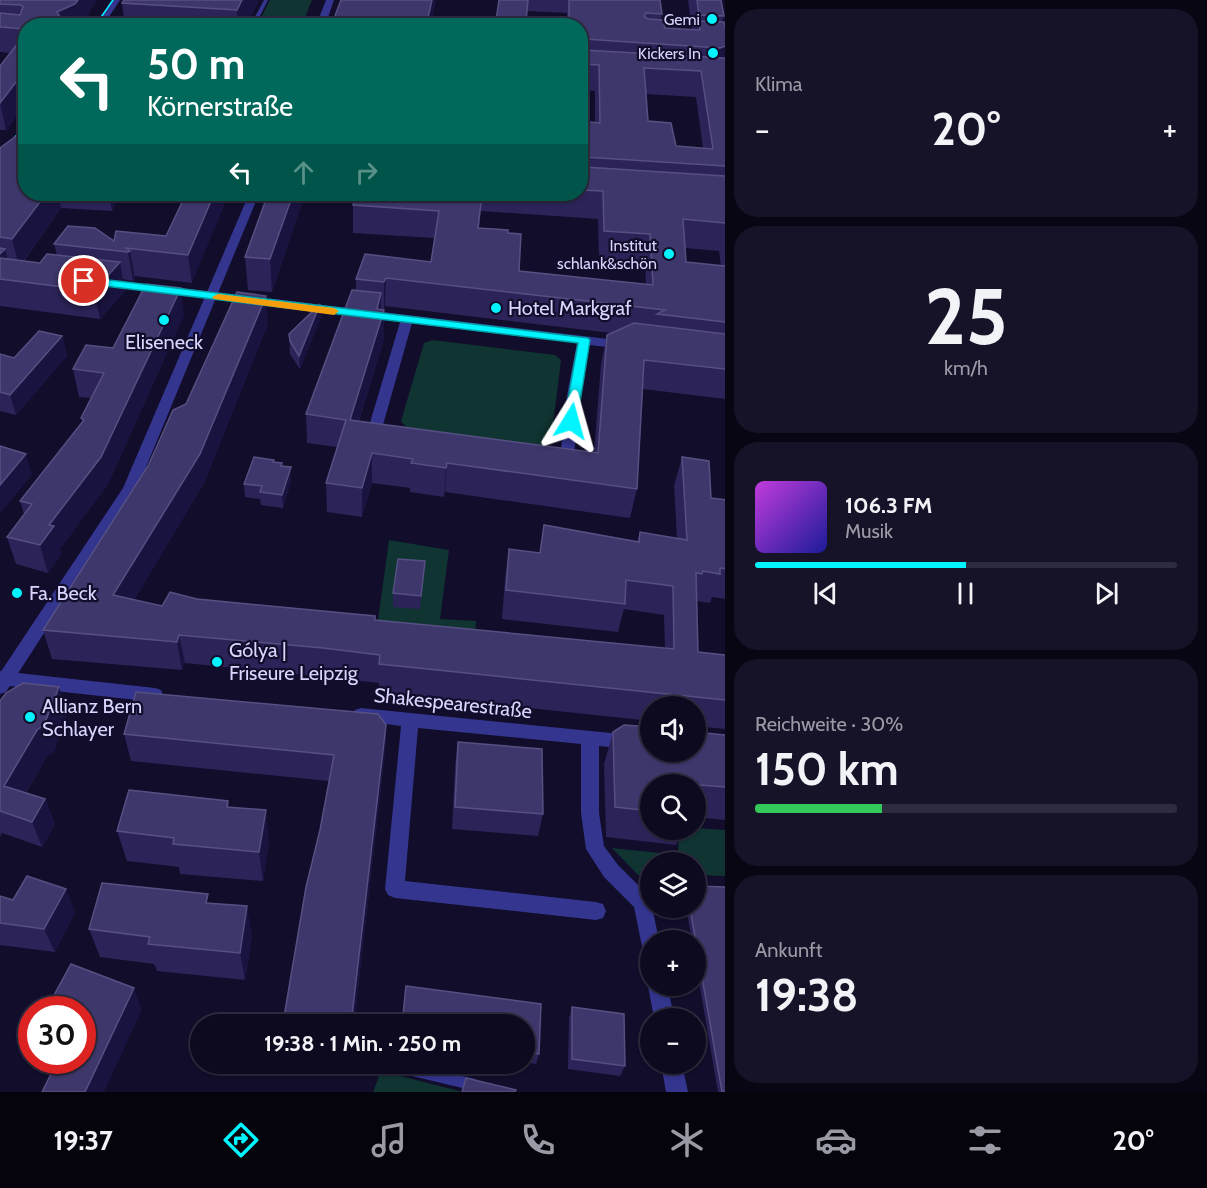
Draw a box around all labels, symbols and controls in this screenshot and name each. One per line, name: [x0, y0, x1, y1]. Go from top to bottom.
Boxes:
place label: Gemi: [664, 10, 700, 29]
marker: Gemi: [705, 12, 719, 26]
text: 50 m: [147, 38, 245, 90]
icon: left: [48, 42, 126, 120]
place label: Kickers In: [638, 44, 701, 63]
marker: Kickers In: [706, 46, 720, 60]
text: Klima: [755, 72, 802, 96]
text: Körnerstraße: [147, 90, 293, 123]
text: 20°: [932, 102, 1000, 156]
text: −: [755, 109, 770, 149]
text: +: [1162, 109, 1177, 149]
icon: left: [224, 156, 257, 189]
icon: ahead: [287, 156, 320, 189]
icon: right: [350, 156, 383, 189]
place label: Institut schlank&schön: [557, 236, 658, 273]
marker: Institut schlank&schön: [662, 247, 676, 261]
pin: [58, 255, 109, 306]
icon: arrive: [67, 264, 100, 297]
text: 25: [924, 269, 1008, 364]
place label: Hotel Markgraf: [508, 296, 632, 320]
marker: Hotel Markgraf: [489, 301, 503, 315]
marker: Eliseneck: [157, 313, 171, 327]
place label: Eliseneck: [125, 330, 203, 354]
text: km/h: [944, 356, 988, 380]
position arrow: [539, 389, 603, 453]
text: 106.3 FM: [845, 492, 932, 519]
text: Musik: [845, 519, 893, 543]
icon: previous: [809, 577, 842, 610]
icon: pause: [949, 577, 982, 610]
icon: next: [1090, 577, 1123, 610]
place label: Fa. Beck: [29, 581, 97, 605]
marker: Fa. Beck: [10, 586, 24, 600]
place label: Gólya | Friseure Leipzig: [229, 638, 359, 685]
marker: Gólya | Friseure Leipzig: [210, 655, 224, 669]
street label: Shakespearestraße: [373, 683, 533, 723]
place label: Allianz Bern Schlayer: [42, 694, 142, 741]
map controls: [640, 696, 706, 1074]
button: sound: [640, 696, 706, 762]
marker: Allianz Bern Schlayer: [23, 710, 37, 724]
text: Reichweite · 30%: [755, 712, 903, 736]
text: 150 km: [755, 742, 899, 796]
button: search: [640, 774, 706, 840]
button: layers: [640, 852, 706, 918]
button: +: [640, 930, 706, 996]
text: Ankunft: [755, 938, 822, 962]
text: 19:38: [755, 968, 858, 1022]
speed limit sign: 30: [18, 996, 96, 1074]
button: −: [640, 1008, 706, 1074]
text: 19:38 · 1 Min. · 250 m: [264, 1030, 461, 1057]
icon: directions: [220, 1119, 262, 1161]
icon: music: [368, 1119, 410, 1161]
icon: phone: [517, 1119, 559, 1161]
icon: climate: [666, 1119, 708, 1161]
icon: car: [815, 1119, 857, 1161]
icon: filters: [964, 1119, 1006, 1161]
text: 19:37: [53, 1124, 113, 1157]
text: 20°: [1112, 1124, 1154, 1157]

